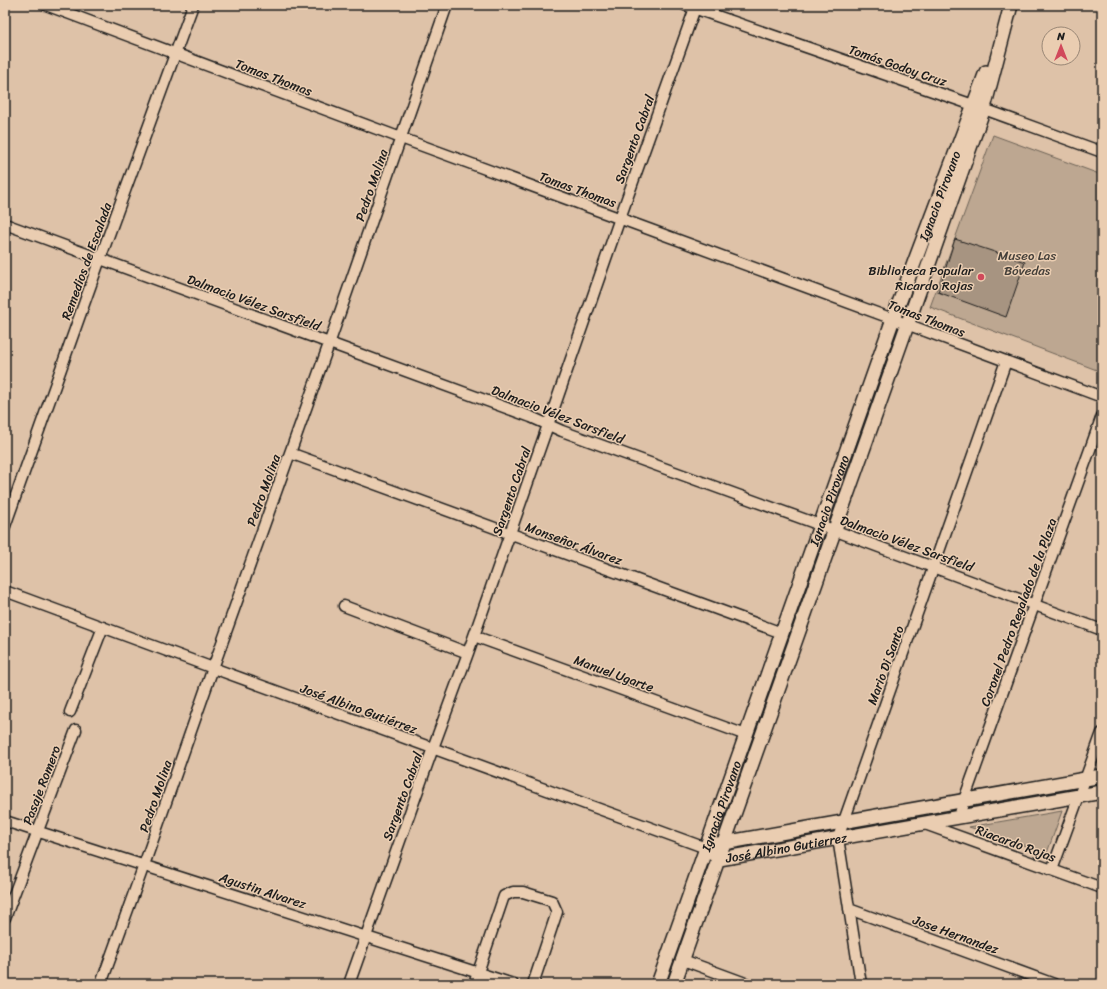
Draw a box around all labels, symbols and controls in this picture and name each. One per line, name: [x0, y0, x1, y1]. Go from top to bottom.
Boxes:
north arrow: [1041, 26, 1081, 66]
text: N: [1056, 27, 1065, 46]
street label: Tomás Godoy Cruz: [845, 38, 951, 93]
street label: Tomas Thomas: [232, 52, 316, 103]
street label: Sargento Cabral: [608, 91, 661, 187]
street label: Pedro Molina: [348, 145, 395, 224]
street label: Ignacio Pirovano: [912, 147, 967, 245]
street label: Tomas Thomas: [536, 165, 620, 214]
street label: Remedios de Escalada: [55, 199, 119, 323]
park label: Museo Las Bóvedas: [998, 244, 1056, 282]
place label: Biblioteca Popular Ricardo Rojas: [868, 259, 974, 297]
street label: Dalmacio Vélez Sarsfield: [184, 268, 325, 338]
marker: Biblioteca Popular Ricardo Rojas: [976, 272, 986, 282]
street label: Tomas Thomas: [885, 293, 969, 344]
street label: Dalmacio Vélez Sarsfield: [488, 379, 629, 451]
street label: Sargento Cabral: [485, 443, 538, 539]
street label: Pedro Molina: [240, 451, 287, 529]
street label: Ignacio Pirovano: [802, 452, 856, 550]
street label: Dalmacio Vélez Sarsfield: [837, 509, 978, 579]
street label: Coronel Pedro Regalado de la Plaza: [974, 514, 1064, 710]
street label: Monseñor Álvarez: [522, 515, 626, 572]
street label: Mario Di Santo: [860, 622, 911, 708]
street label: Manuel Ugarte: [570, 648, 657, 699]
street label: José Albino Gutiérrez: [296, 676, 421, 741]
street label: Pasaje Romero: [16, 741, 67, 828]
street label: Sargento Cabral: [376, 748, 429, 844]
street label: Pedro Molina: [132, 756, 179, 835]
street label: Ignacio Pirovano: [694, 757, 748, 855]
street label: Riacardo Rojas: [972, 818, 1059, 869]
street label: José Albino Gutierrez: [723, 826, 850, 870]
street label: Agustin Alvarez: [215, 865, 310, 916]
street label: Jose Hernandez: [909, 908, 1003, 961]

